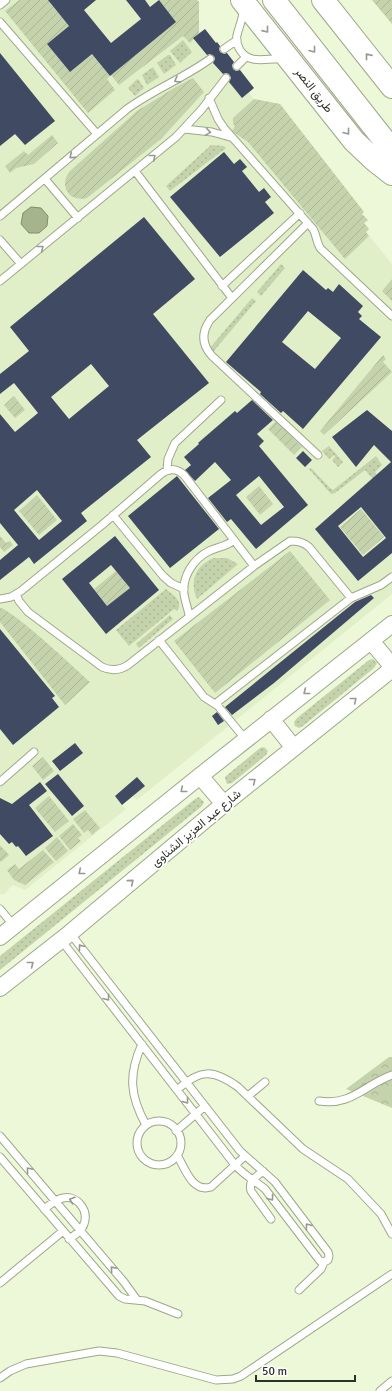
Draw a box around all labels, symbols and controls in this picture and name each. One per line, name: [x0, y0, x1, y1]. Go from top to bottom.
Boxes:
one-way arrow: [262, 26, 269, 33]
one-way arrow: [309, 46, 316, 53]
one-way arrow: [365, 54, 372, 61]
street label: طريق النصر: [291, 64, 336, 116]
one-way arrow: [174, 75, 181, 82]
one-way arrow: [205, 127, 211, 136]
one-way arrow: [343, 127, 350, 134]
one-way arrow: [70, 151, 77, 158]
one-way arrow: [148, 154, 155, 161]
one-way arrow: [37, 245, 44, 252]
one-way arrow: [304, 687, 311, 694]
one-way arrow: [350, 697, 357, 704]
one-way arrow: [248, 779, 256, 786]
one-way arrow: [180, 785, 187, 792]
street label: شارع عبد العزيز الشناوى: [148, 786, 245, 871]
one-way arrow: [79, 867, 86, 874]
one-way arrow: [127, 880, 134, 887]
one-way arrow: [79, 944, 86, 951]
one-way arrow: [26, 962, 33, 969]
one-way arrow: [102, 994, 109, 1001]
one-way arrow: [181, 1097, 188, 1104]
one-way arrow: [26, 1167, 33, 1175]
one-way arrow: [267, 1193, 274, 1200]
one-way arrow: [68, 1196, 75, 1205]
one-way arrow: [306, 1223, 313, 1230]
one-way arrow: [110, 1266, 117, 1274]
scale bar: [256, 1357, 355, 1383]
text: 50 m: [262, 1364, 287, 1379]

